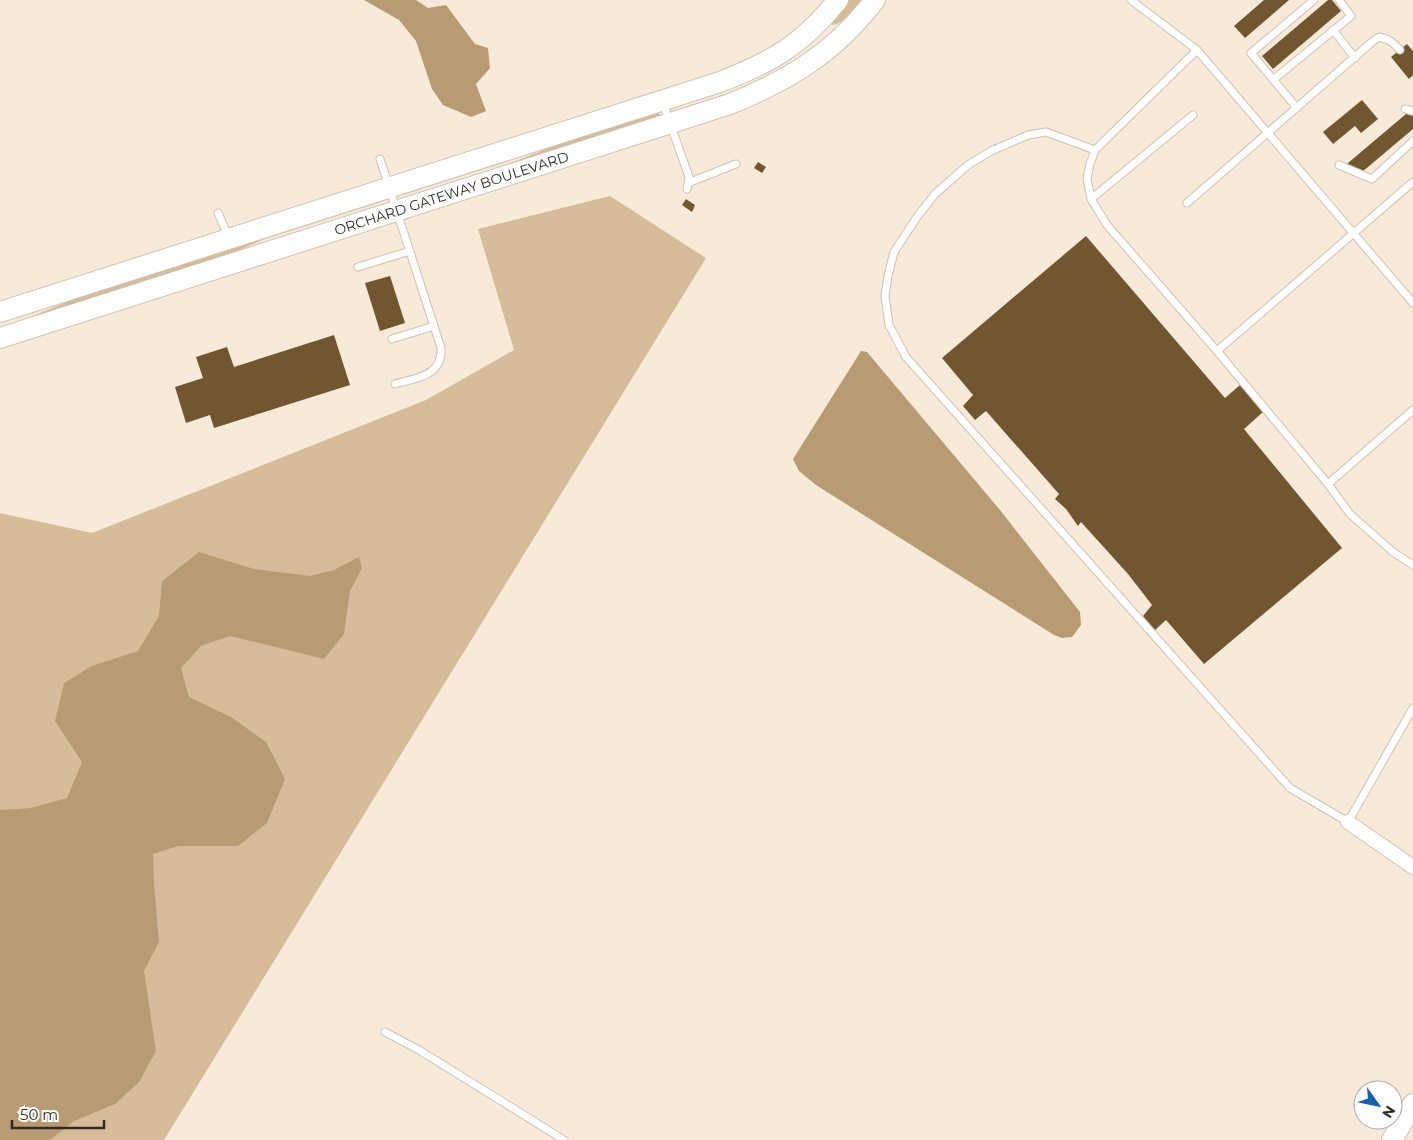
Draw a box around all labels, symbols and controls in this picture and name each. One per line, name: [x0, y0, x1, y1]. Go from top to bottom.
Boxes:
street label: ORCHARD GATEWAY BOULEVARD: [332, 147, 571, 239]
north arrow: [1353, 1080, 1403, 1130]
scale bar: [12, 1098, 105, 1130]
text: N: [1378, 1102, 1400, 1122]
text: 50 m: [20, 1105, 58, 1124]

